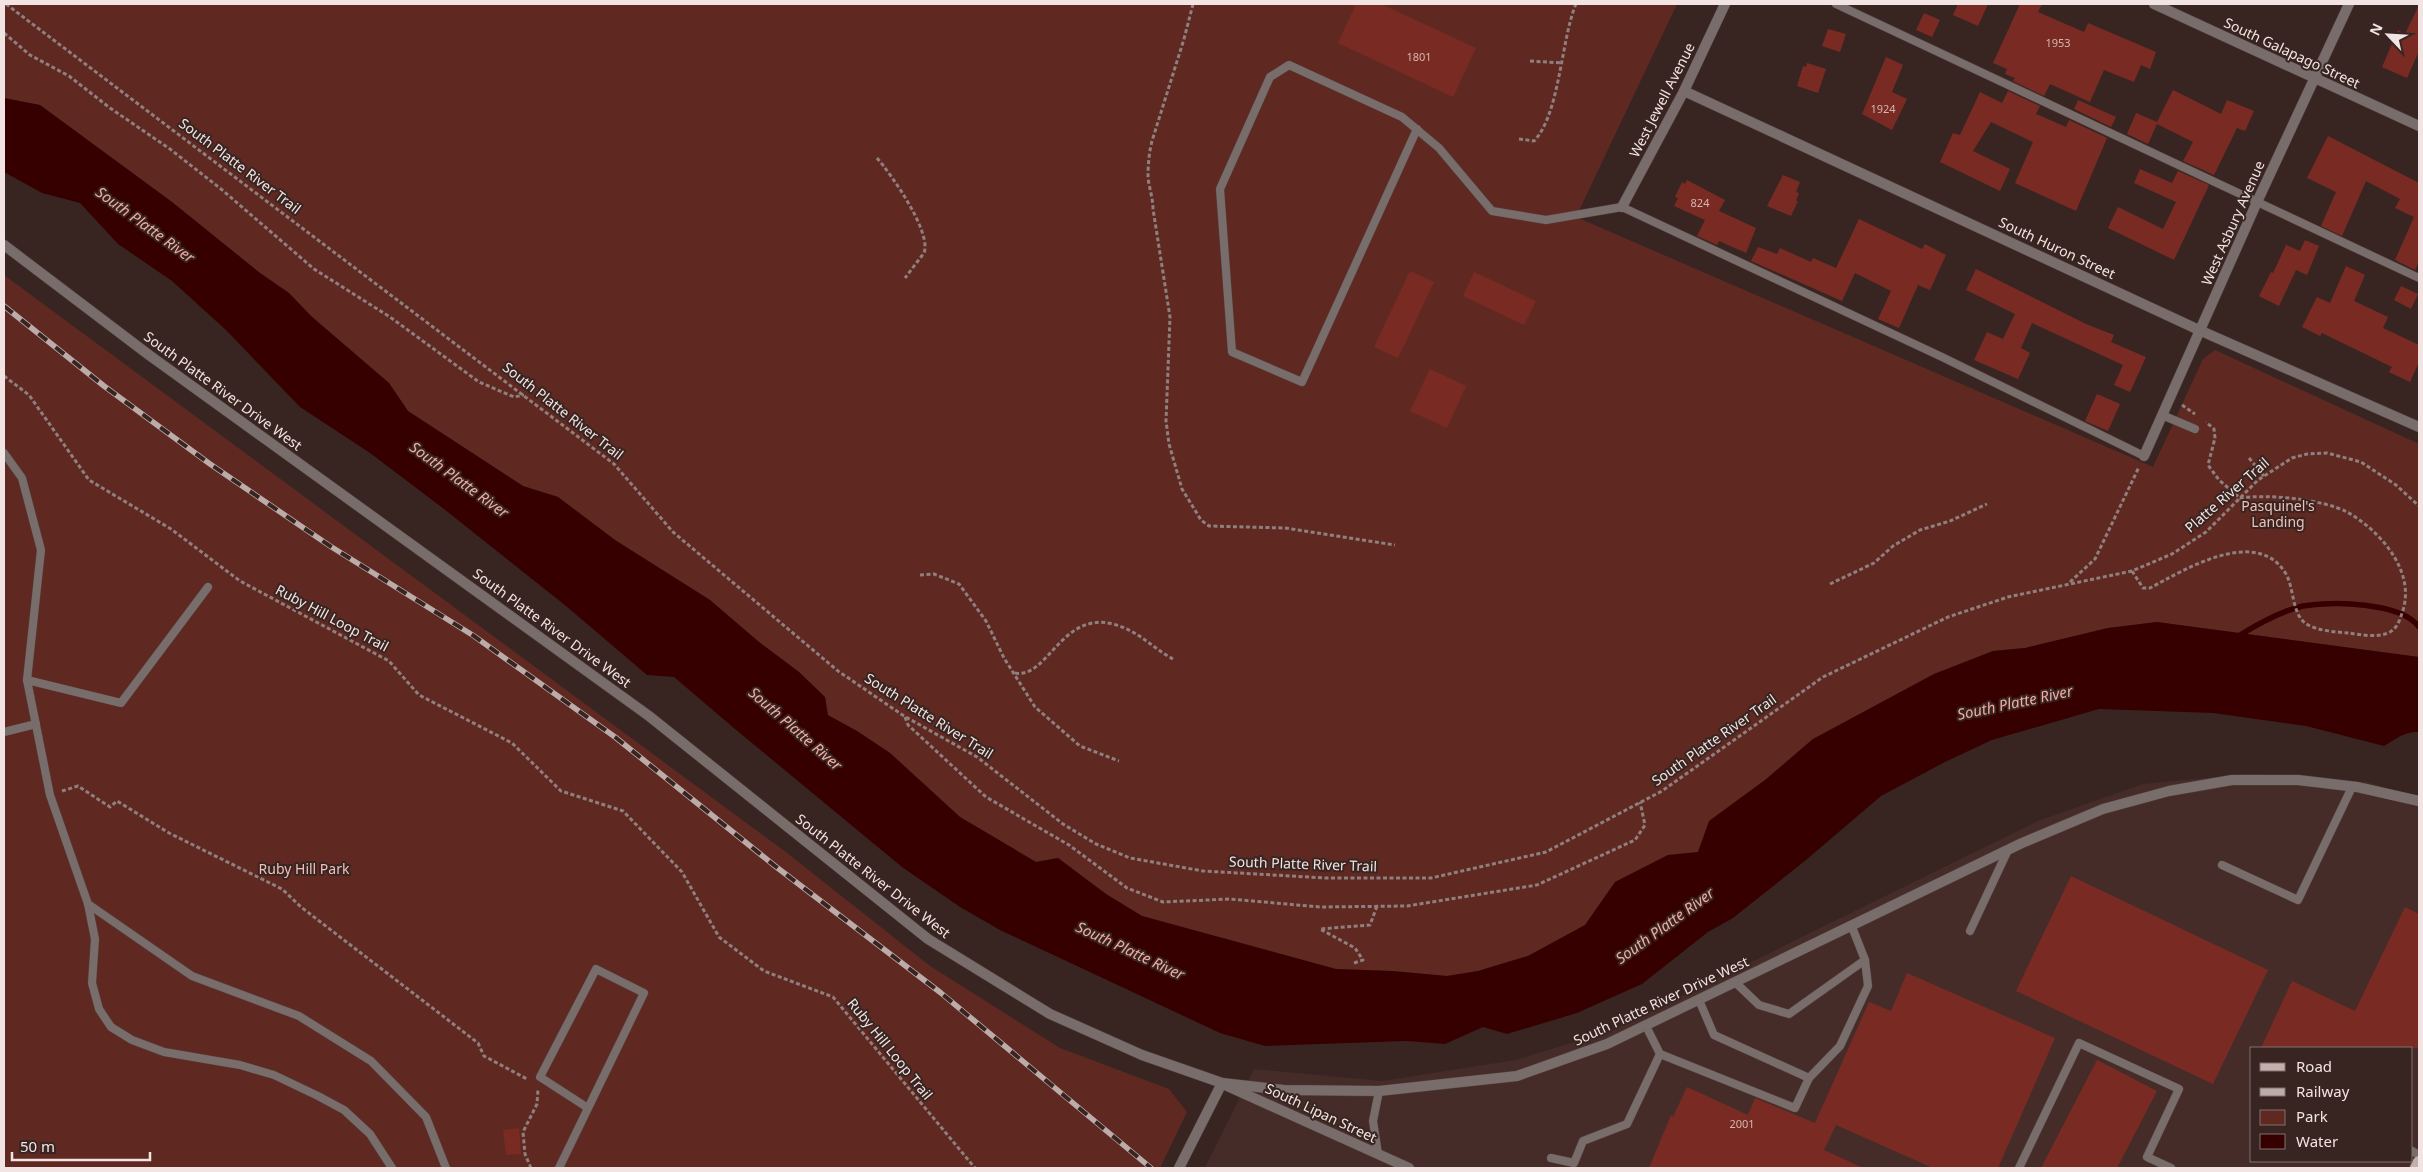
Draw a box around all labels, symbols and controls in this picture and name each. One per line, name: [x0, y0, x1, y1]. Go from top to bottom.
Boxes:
north arrow: [2363, 10, 2413, 60]
street label: South Galapago Street: [2221, 13, 2363, 92]
text: N: [2365, 20, 2387, 38]
house number: 1953: [2045, 35, 2071, 50]
street label: West Jewell Avenue: [1624, 39, 1699, 160]
house number: 1801: [1406, 49, 1432, 64]
house number: 1924: [1870, 101, 1896, 116]
street label: South Platte River Trail: [175, 113, 305, 218]
street label: West Asbury Avenue: [2196, 157, 2269, 288]
water label: South Platte River: [92, 182, 200, 267]
house number: 824: [1691, 195, 1710, 210]
street label: South Huron Street: [1996, 212, 2119, 283]
street label: South Platte River Drive West: [140, 327, 306, 454]
street label: South Platte River Trail: [499, 358, 628, 464]
water label: South Platte River: [406, 437, 514, 522]
street label: Platte River Trail: [2180, 453, 2273, 537]
park label: Pasquinel's Landing: [2241, 496, 2315, 531]
street label: South Platte River Drive West: [469, 564, 635, 691]
street label: Ruby Hill Loop Trail: [272, 580, 392, 655]
street label: South Platte River Trail: [861, 668, 997, 763]
water label: South Platte River: [1955, 680, 2075, 724]
water label: South Platte River: [745, 682, 847, 775]
street label: South Platte River Trail: [1648, 689, 1780, 790]
street label: South Platte River Drive West: [792, 809, 954, 942]
street label: South Platte River Trail: [1229, 851, 1377, 876]
park label: Ruby Hill Park: [259, 859, 350, 878]
water label: South Platte River: [1611, 882, 1719, 968]
water label: South Platte River: [1073, 916, 1189, 984]
street label: South Platte River Drive West: [1570, 952, 1751, 1050]
street label: Ruby Hill Loop Trail: [844, 994, 937, 1103]
legend: [2250, 1047, 2413, 1162]
text: Road: [2296, 1056, 2332, 1076]
street label: South Lipan Street: [1262, 1078, 1380, 1147]
text: Railway: [2296, 1081, 2350, 1101]
text: Park: [2296, 1106, 2328, 1126]
house number: 2001: [1729, 1116, 1755, 1131]
scale bar: [12, 1130, 150, 1162]
text: Water: [2296, 1131, 2338, 1151]
text: 50 m: [20, 1136, 55, 1156]

